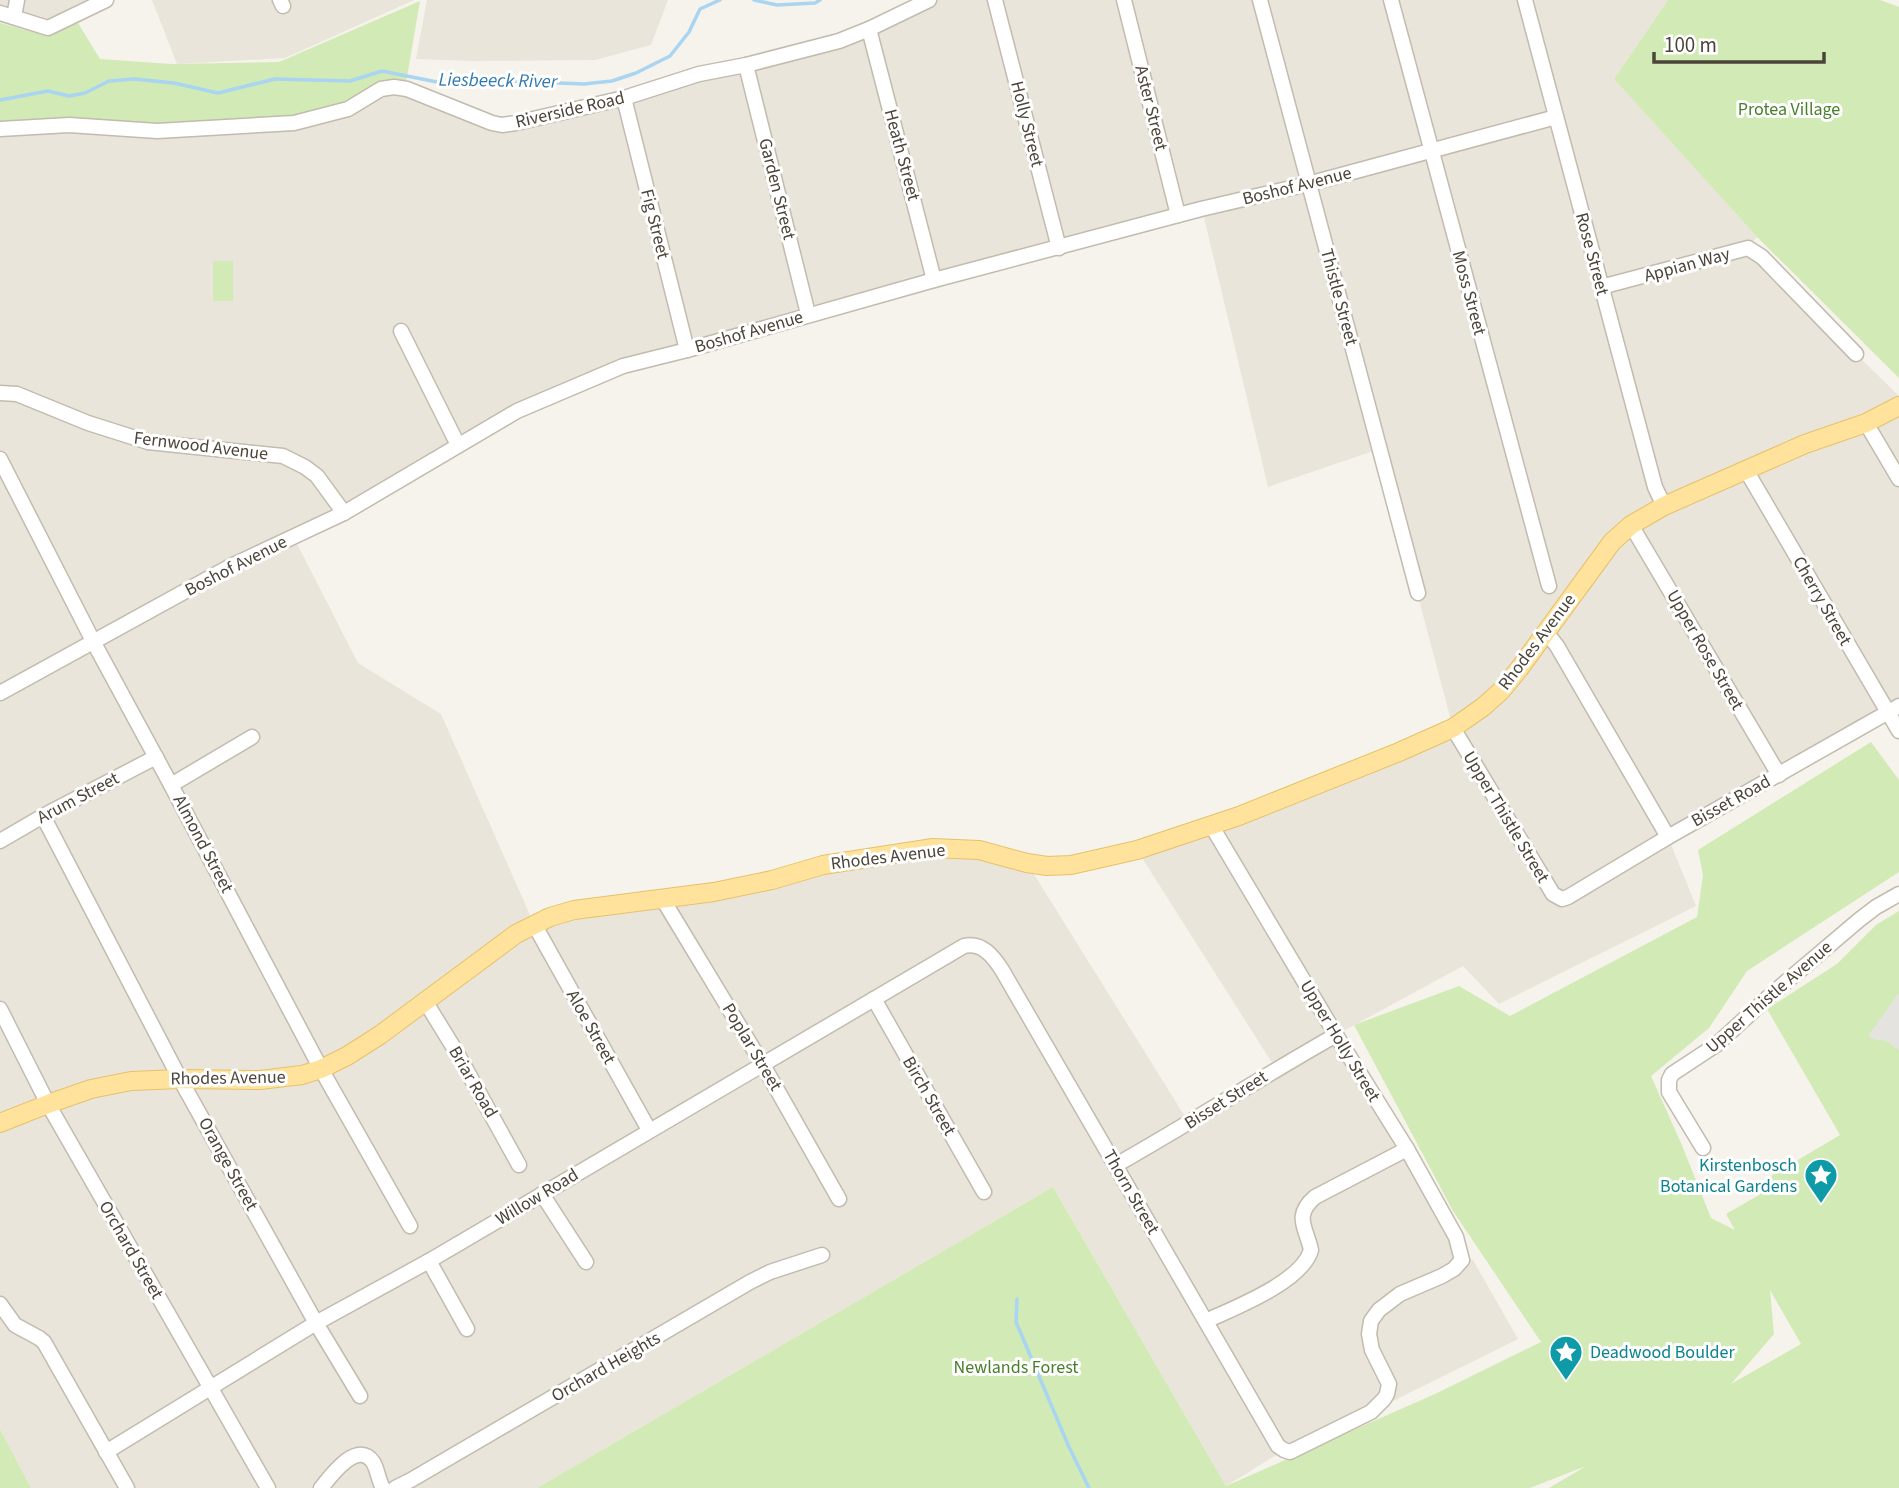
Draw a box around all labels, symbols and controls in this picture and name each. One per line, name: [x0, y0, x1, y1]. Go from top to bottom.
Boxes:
scale bar: [1654, 21, 1824, 65]
text: 100 m: [1664, 30, 1717, 60]
street label: Aster Street: [1128, 63, 1174, 153]
water label: Liesbeeck River: [438, 66, 559, 96]
street label: Holly Street: [1004, 78, 1050, 170]
street label: Riverside Road: [513, 85, 627, 135]
park label: Protea Village: [1738, 97, 1840, 122]
street label: Heath Street: [878, 106, 926, 204]
street label: Garden Street: [752, 136, 802, 242]
street label: Boshof Avenue: [1240, 160, 1354, 212]
street label: Fig Street: [634, 186, 676, 262]
street label: Rose Street: [1569, 210, 1615, 298]
street label: Appian Way: [1641, 241, 1733, 288]
street label: Thistle Street: [1314, 246, 1364, 348]
street label: Moss Street: [1446, 248, 1492, 338]
street label: Boshof Avenue: [692, 305, 806, 359]
street label: Fernwood Avenue: [132, 425, 270, 467]
street label: Boshof Avenue: [181, 529, 291, 602]
street label: Cherry Street: [1786, 552, 1858, 650]
street label: Upper Rose Street: [1660, 585, 1750, 715]
street label: Rhodes Avenue: [1492, 588, 1582, 696]
street label: Upper Thistle Street: [1457, 746, 1555, 888]
street label: Arum Street: [33, 766, 123, 830]
street label: Bisset Road: [1687, 769, 1775, 833]
street label: Almond Street: [167, 791, 239, 897]
street label: Rhodes Avenue: [829, 838, 947, 876]
street label: Upper Thistle Avenue: [1700, 935, 1838, 1059]
street label: Upper Holly Street: [1294, 975, 1386, 1107]
street label: Aloe Street: [560, 985, 622, 1069]
street label: Poplar Street: [716, 999, 788, 1095]
street label: Briar Road: [442, 1042, 504, 1122]
street label: Birch Street: [896, 1052, 962, 1140]
street label: Rhodes Avenue: [170, 1064, 286, 1092]
street label: Bisset Street: [1180, 1065, 1272, 1135]
street label: Orange Street: [192, 1113, 264, 1215]
street label: Thorn Street: [1097, 1145, 1165, 1239]
place label: Kirstenbosch Botanical Gardens: [1660, 1153, 1797, 1199]
place icon: Kirstenbosch Botanical Gardens: [1802, 1156, 1840, 1205]
street label: Willow Road: [491, 1162, 583, 1232]
street label: Orchard Street: [93, 1196, 169, 1304]
street label: Orchard Heights: [547, 1326, 665, 1408]
place icon: Deadwood Boulder: [1547, 1333, 1585, 1382]
place label: Deadwood Boulder: [1590, 1340, 1735, 1365]
park label: Newlands Forest: [954, 1355, 1078, 1380]

